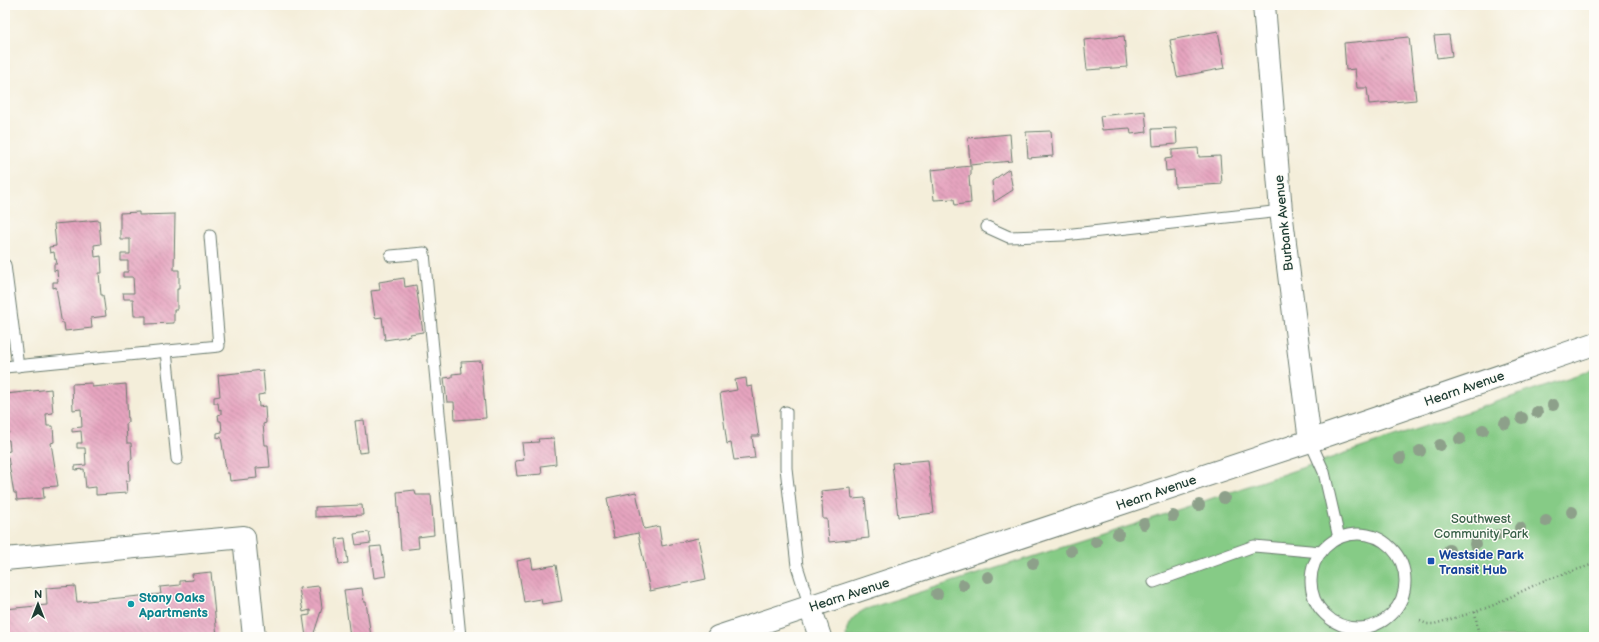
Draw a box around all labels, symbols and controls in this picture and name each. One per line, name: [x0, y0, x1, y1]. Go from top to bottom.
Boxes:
street label: Burbank Avenue: [1271, 174, 1297, 272]
street label: Hearn Avenue: [1422, 368, 1507, 410]
street label: Hearn Avenue: [1114, 472, 1199, 514]
park label: Southwest Community Park: [1434, 511, 1529, 542]
place label: Westside Park Transit Hub: [1439, 547, 1524, 578]
marker: Westside Park Transit Hub: [1426, 556, 1436, 566]
street label: Hearn Avenue: [807, 574, 892, 615]
north arrow: [18, 584, 58, 624]
text: N: [34, 588, 42, 601]
place label: Stony Oaks Apartments: [138, 590, 208, 621]
marker: Stony Oaks Apartments: [126, 599, 136, 609]

